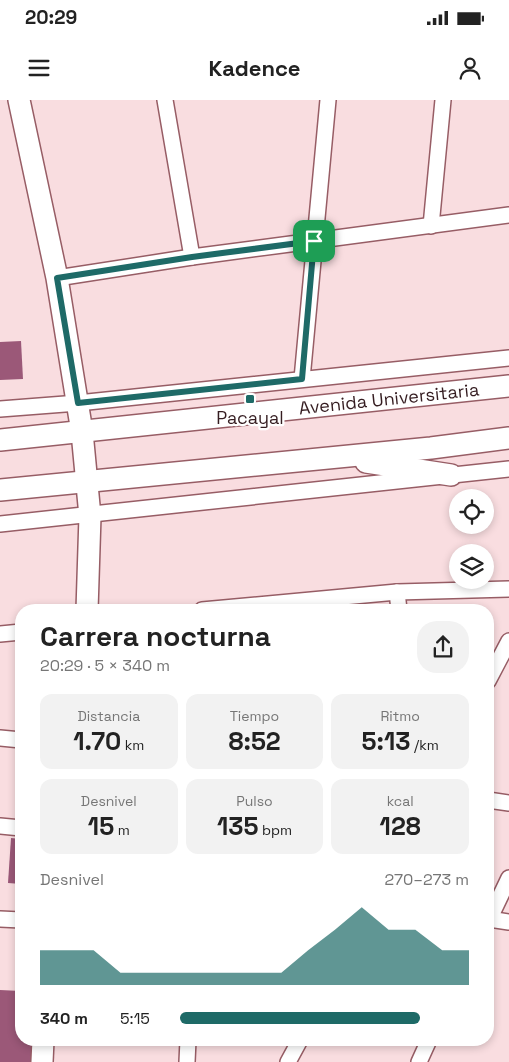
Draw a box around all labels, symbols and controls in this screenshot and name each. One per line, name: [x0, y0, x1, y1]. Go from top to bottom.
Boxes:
text: 20:29: [25, 5, 77, 30]
icon: menu: [25, 54, 53, 82]
text: Kadence: [208, 54, 301, 82]
icon: person: [456, 54, 484, 82]
pin: [293, 220, 335, 262]
icon: arrive: [300, 227, 328, 255]
street label: Avenida Universitaria: [298, 378, 480, 419]
marker: Pacayal: [244, 393, 256, 405]
place label: Pacayal: [216, 406, 284, 429]
map controls: [449, 489, 494, 589]
button: locate: [449, 489, 494, 534]
button: layers: [449, 544, 494, 589]
text: Carrera nocturna: [40, 618, 271, 654]
button: share: [417, 621, 469, 673]
text: 20:29 · 5 × 340 m: [40, 655, 170, 676]
text: Distancia: [77, 707, 140, 725]
text: Tiempo: [230, 707, 279, 725]
text: Ritmo: [380, 707, 420, 725]
text: 1.70: [73, 725, 121, 757]
text: 8:52: [228, 725, 281, 757]
text: 5:13: [362, 725, 410, 757]
text: km: [121, 736, 144, 754]
text: /km: [410, 736, 439, 754]
text: Desnivel: [81, 792, 137, 810]
text: Pulso: [236, 792, 273, 810]
text: kcal: [387, 792, 414, 810]
text: 15: [88, 810, 114, 842]
text: 135: [217, 810, 258, 842]
text: 128: [380, 810, 421, 842]
text: m: [114, 821, 130, 839]
text: bpm: [258, 821, 292, 839]
text: Desnivel: [40, 869, 104, 890]
text: 270–273 m: [385, 869, 469, 890]
text: 340 m: [40, 1008, 88, 1029]
text: 5:15: [120, 1008, 150, 1029]

